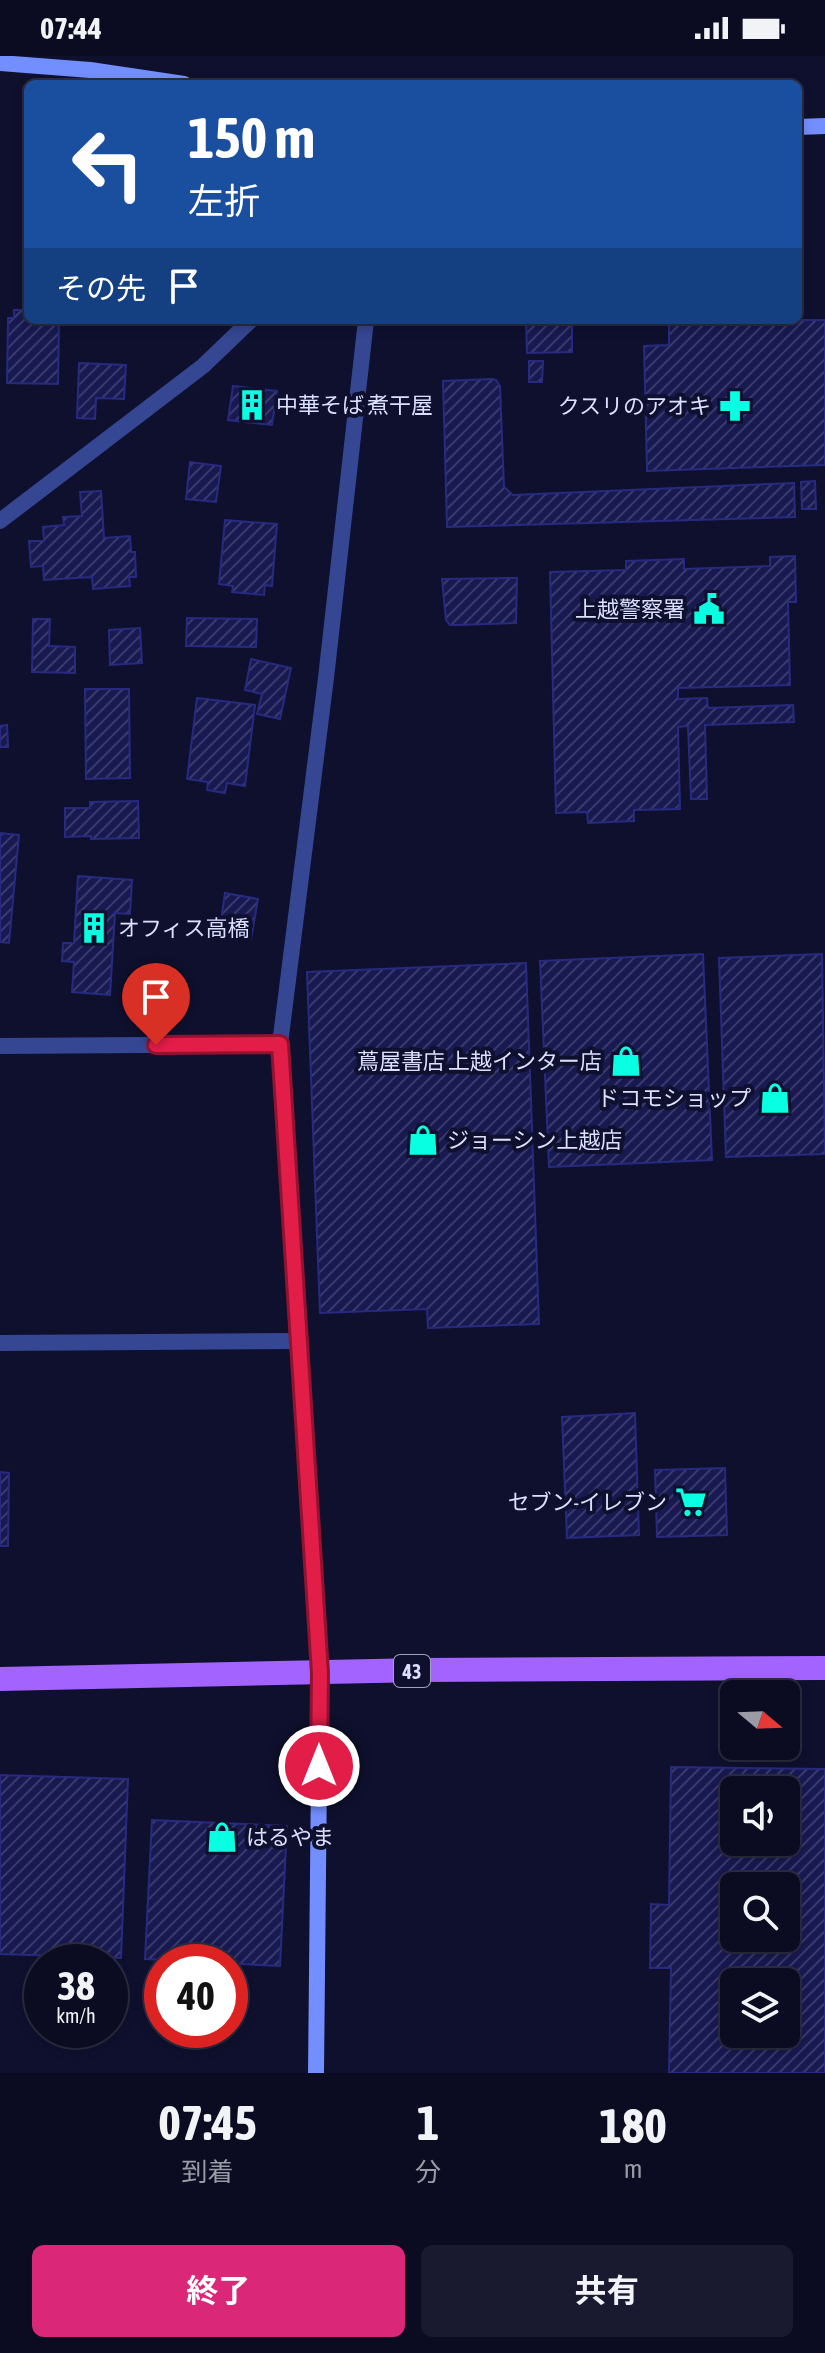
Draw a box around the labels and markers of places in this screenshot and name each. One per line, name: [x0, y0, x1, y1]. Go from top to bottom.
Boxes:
building icon: 中華そば 煮干屋: [235, 388, 269, 422]
pharmacy icon: クスリのアオキ: [718, 389, 752, 423]
place label: 中華そば 煮干屋: [276, 392, 433, 418]
place label: クスリのアオキ: [558, 393, 711, 419]
public building icon: 上越警察署: [692, 592, 726, 626]
place label: 上越警察署: [575, 596, 685, 622]
building icon: オフィス高橋: [77, 911, 111, 945]
place label: オフィス高橋: [118, 915, 250, 941]
pin: [122, 963, 190, 1045]
shop icon: 蔦屋書店 上越インター店: [609, 1044, 643, 1078]
place label: 蔦屋書店 上越インター店: [357, 1048, 602, 1074]
shop icon: ドコモショップ: [758, 1081, 792, 1115]
place label: ドコモショップ: [597, 1085, 751, 1111]
shop icon: ジョーシン上越店: [406, 1123, 440, 1157]
place label: ジョーシン上越店: [447, 1127, 623, 1153]
supermarket icon: セブン-イレブン: [674, 1485, 708, 1519]
place label: セブン-イレブン: [507, 1489, 667, 1515]
shop icon: はるやま: [205, 1820, 239, 1854]
place label: はるやま: [246, 1824, 334, 1850]

